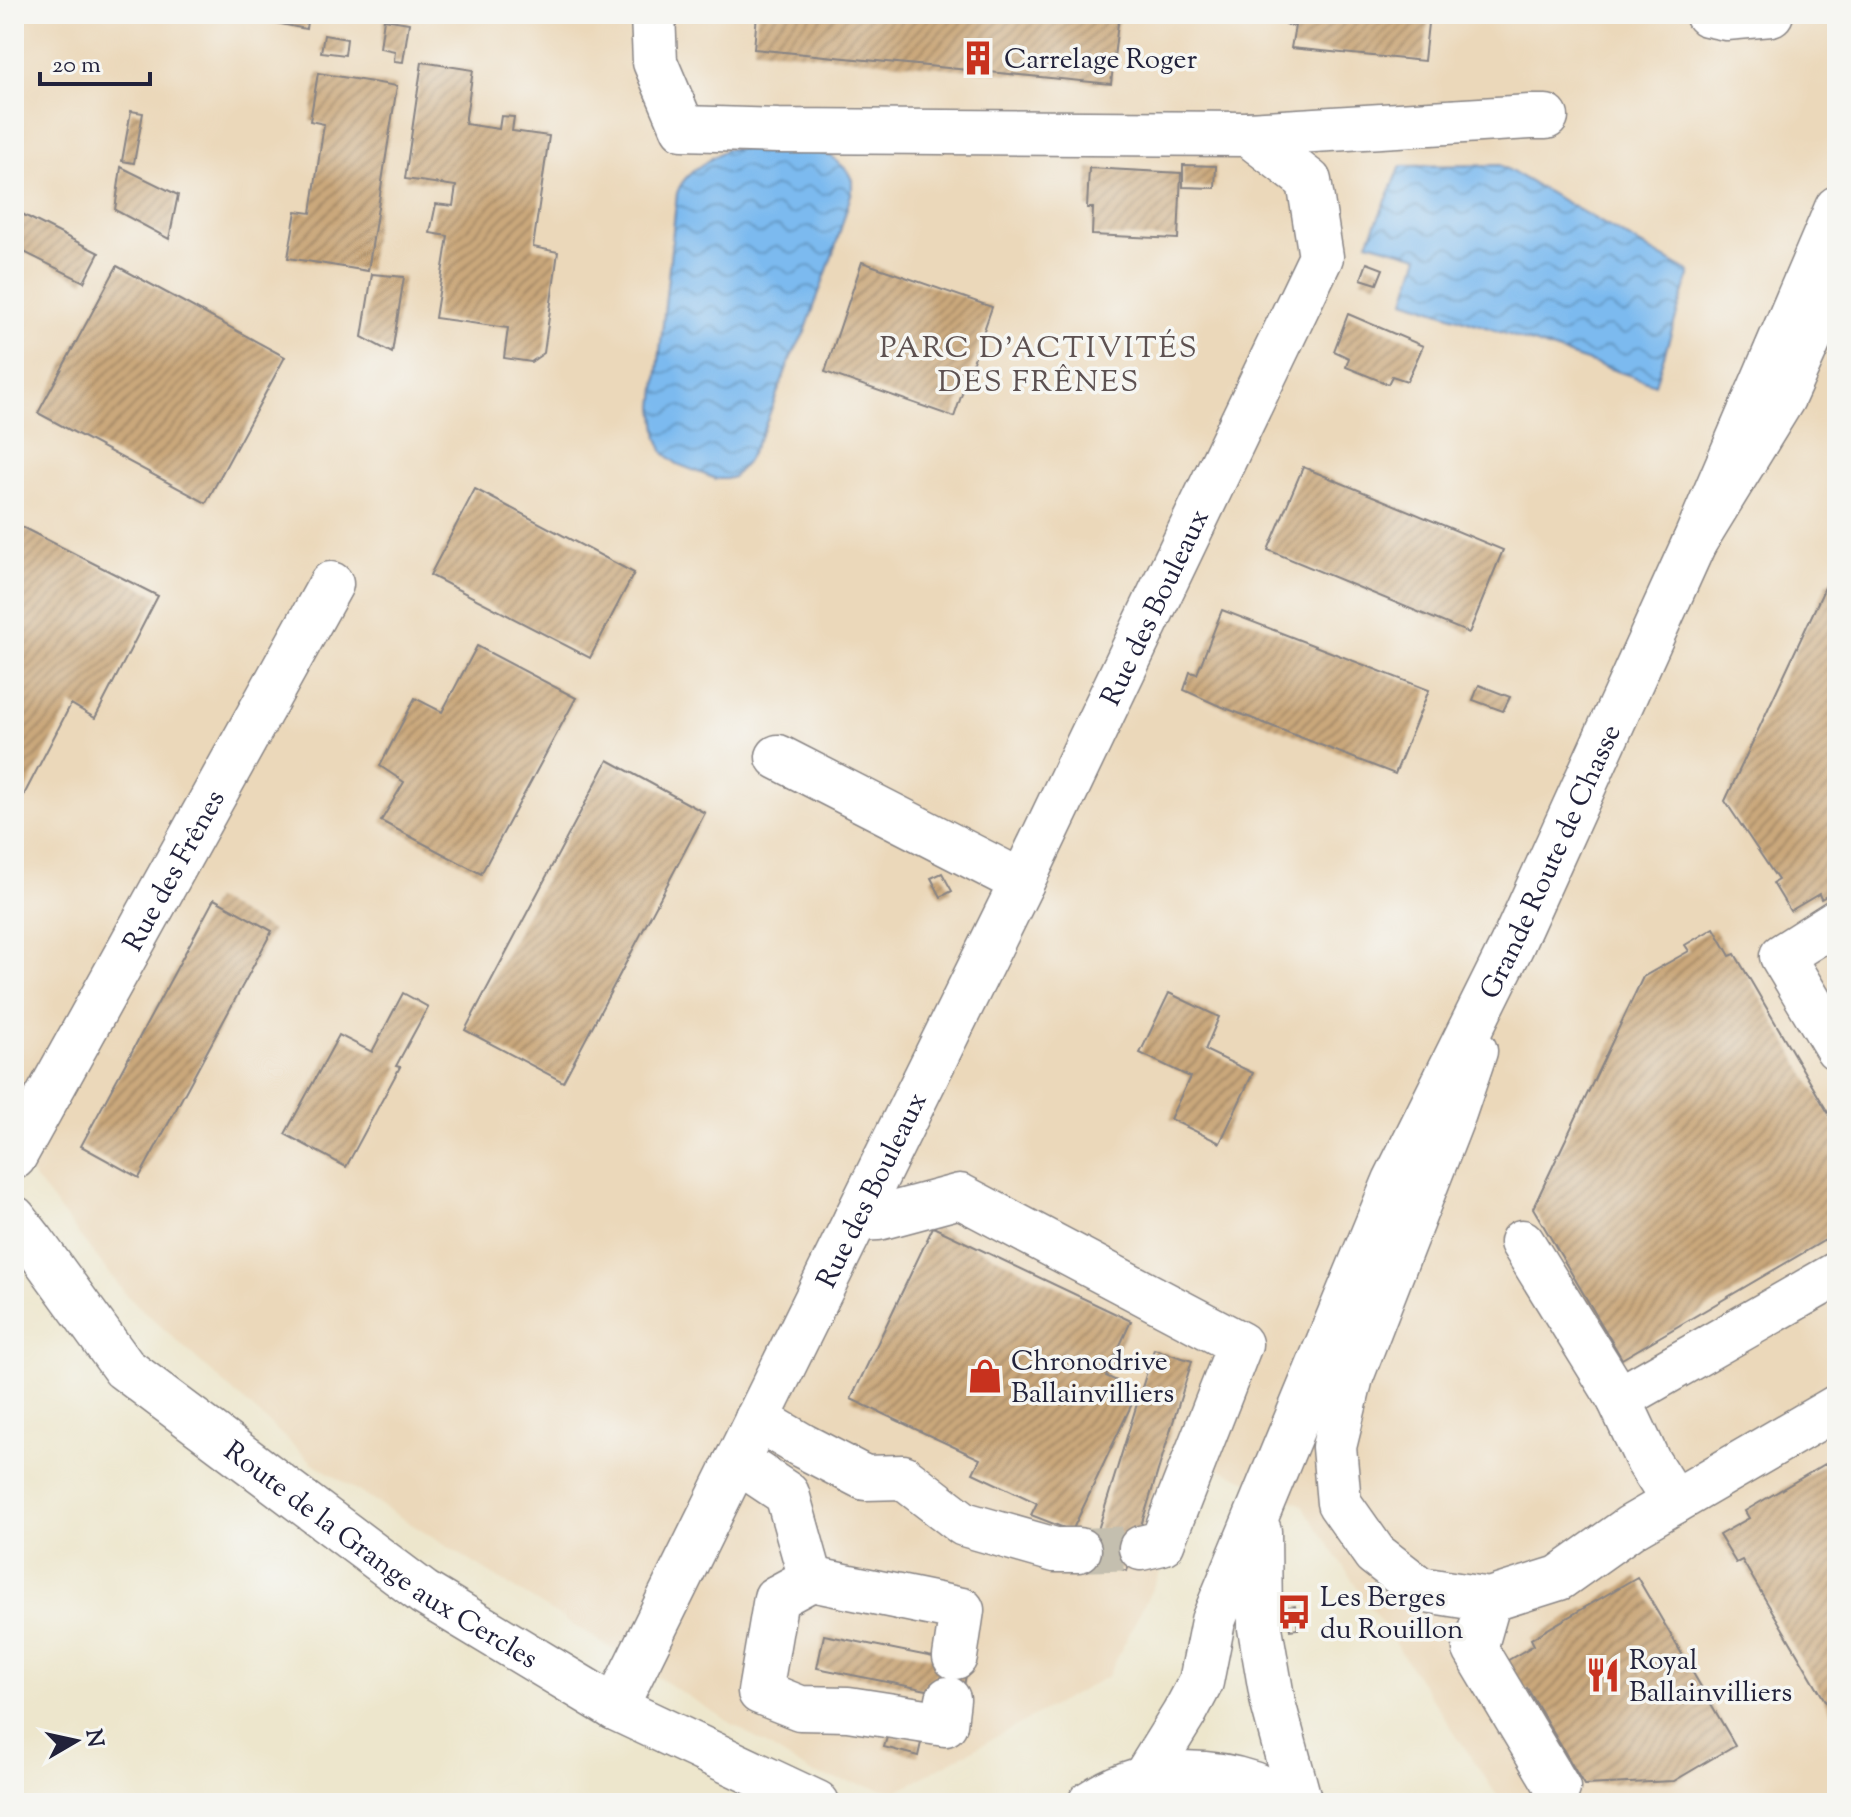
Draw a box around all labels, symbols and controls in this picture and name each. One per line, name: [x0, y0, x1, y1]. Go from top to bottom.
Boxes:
scale bar: [40, 36, 150, 86]
building icon: Carrelage Roger: [959, 39, 997, 77]
place label: Carrelage Roger: [1004, 41, 1198, 81]
text: 20 m: [52, 49, 101, 83]
district label: PARC D'ACTIVITÉS DES FRÊNES: [879, 328, 1199, 405]
street label: Rue des Bouleaux: [1092, 503, 1221, 713]
street label: Grande Route de Chasse: [1471, 718, 1632, 1006]
street label: Rue des Frênes: [115, 783, 236, 959]
street label: Rue des Bouleaux: [808, 1086, 938, 1296]
place label: Chronodrive Ballainvilliers: [1011, 1343, 1174, 1415]
shop icon: Chronodrive Ballainvilliers: [966, 1357, 1004, 1395]
street label: Route de la Grange aux Cercles: [214, 1433, 545, 1680]
place label: Les Berges du Rouillon: [1320, 1579, 1464, 1651]
bus stop icon: Les Berges du Rouillon: [1275, 1593, 1313, 1631]
place label: Royal Ballainvilliers: [1629, 1642, 1792, 1714]
restaurant icon: Royal Ballainvilliers: [1584, 1656, 1622, 1694]
north arrow: [36, 1701, 116, 1781]
text: N: [76, 1727, 110, 1750]

